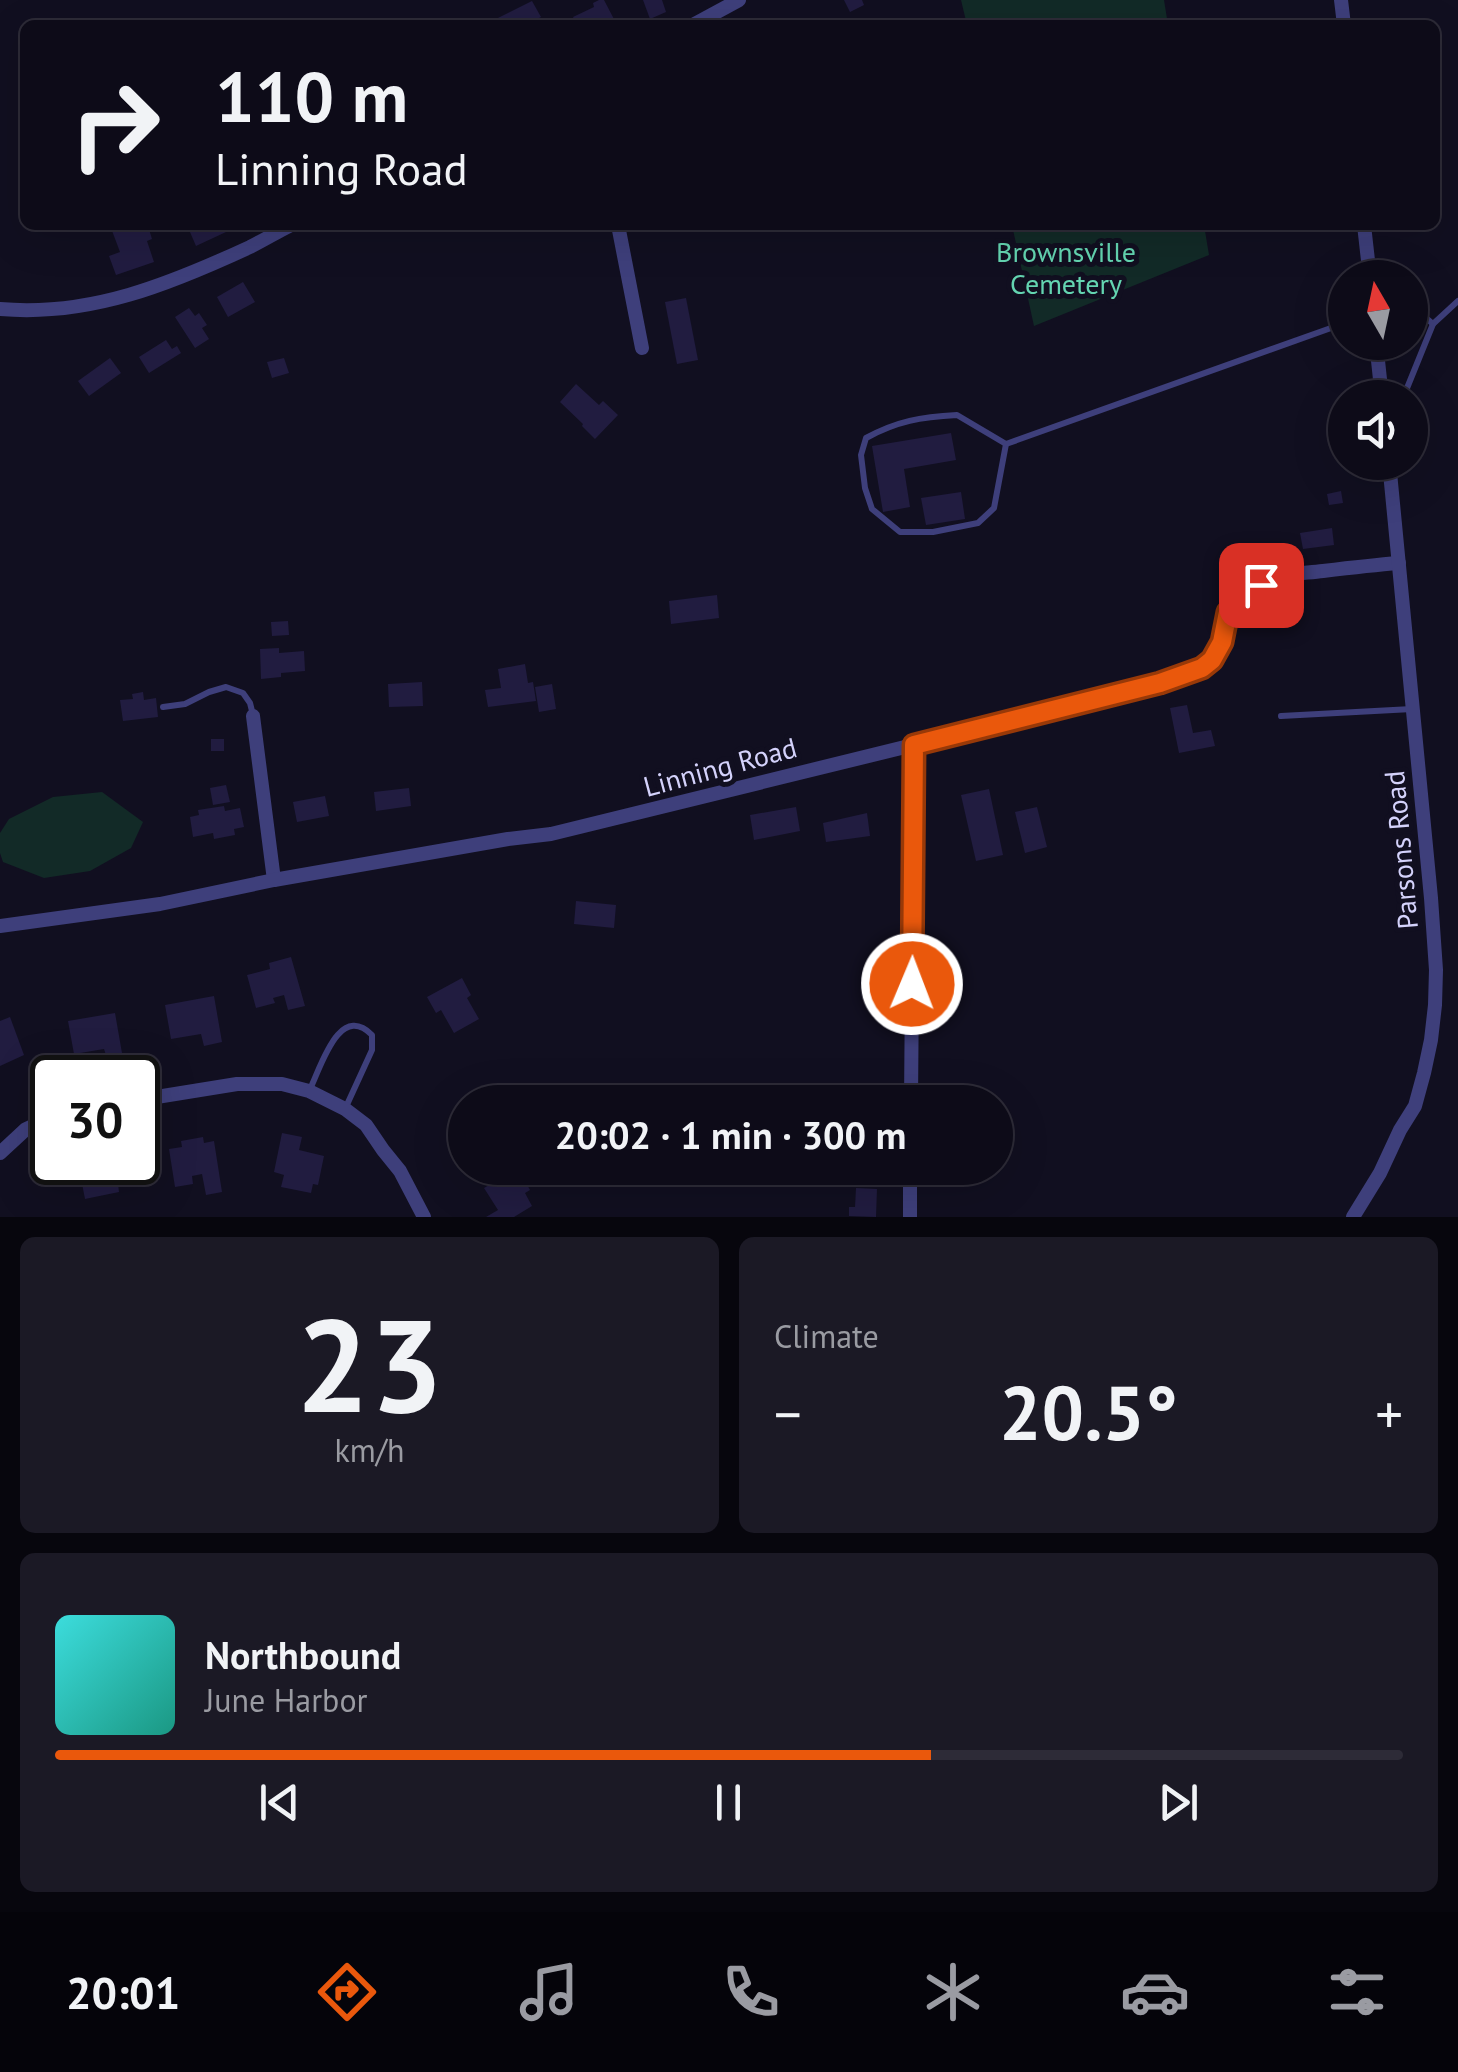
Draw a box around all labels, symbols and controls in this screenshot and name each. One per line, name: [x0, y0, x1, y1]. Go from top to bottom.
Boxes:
text: 110 m: [215, 51, 408, 141]
icon: right: [50, 60, 180, 190]
text: Linning Road: [215, 139, 468, 197]
park label: Brownsville Cemetery: [996, 233, 1136, 302]
north arrow: [1328, 260, 1428, 360]
map controls: [1328, 260, 1428, 480]
button: sound: [1328, 380, 1428, 480]
pin: [1219, 543, 1304, 628]
icon: arrive: [1234, 558, 1289, 613]
street label: Linning Road: [639, 728, 801, 805]
street label: Parsons Road: [1375, 769, 1426, 931]
position arrow: [860, 932, 964, 1036]
speed limit sign: 30: [30, 1055, 160, 1185]
text: 20:02 · 1 min · 300 m: [555, 1110, 906, 1159]
text: 23: [296, 1280, 443, 1448]
text: Climate: [774, 1315, 879, 1357]
text: 20.5°: [999, 1364, 1178, 1461]
text: −: [774, 1378, 802, 1449]
text: +: [1375, 1378, 1403, 1449]
text: km/h: [334, 1429, 405, 1471]
text: Northbound: [205, 1630, 401, 1679]
text: June Harbor: [205, 1679, 367, 1721]
icon: previous: [252, 1775, 307, 1830]
icon: pause: [701, 1775, 756, 1830]
icon: next: [1151, 1775, 1206, 1830]
icon: directions: [312, 1957, 382, 2027]
icon: music: [514, 1957, 584, 2027]
icon: phone: [716, 1957, 786, 2027]
icon: climate: [918, 1957, 988, 2027]
icon: car: [1120, 1957, 1190, 2027]
icon: filters: [1322, 1957, 1392, 2027]
text: 20:01: [66, 1963, 180, 2021]

